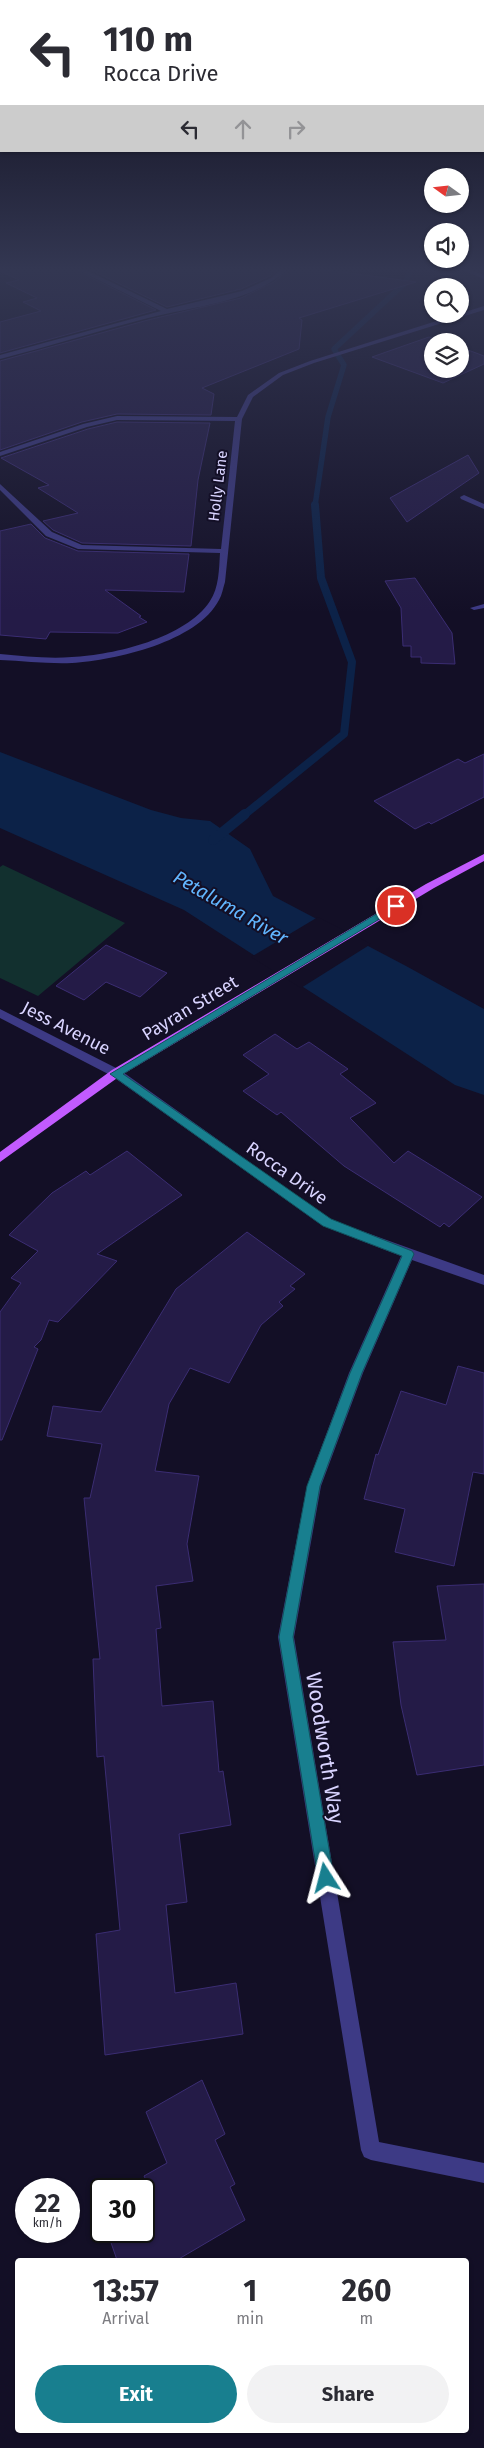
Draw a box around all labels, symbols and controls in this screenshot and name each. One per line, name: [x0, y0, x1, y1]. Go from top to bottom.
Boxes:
text: 110 m: [103, 18, 193, 60]
icon: left: [20, 20, 85, 85]
text: Rocca Drive: [103, 60, 219, 87]
icon: left: [176, 115, 204, 143]
icon: ahead: [229, 115, 257, 143]
icon: right: [282, 115, 310, 143]
north arrow: [424, 168, 469, 212]
map controls: [424, 168, 469, 378]
button: sound: [424, 223, 469, 268]
button: search: [424, 278, 469, 323]
button: layers: [424, 333, 469, 378]
street label: Holly Lane: [205, 449, 231, 523]
water label: Petaluma River: [169, 865, 293, 950]
pin: [375, 885, 417, 927]
icon: arrive: [382, 892, 410, 920]
street label: Payran Street: [138, 970, 242, 1045]
street label: Jess Avenue: [18, 996, 114, 1060]
street label: Rocca Drive: [242, 1137, 332, 1209]
street label: Woodworth Way: [300, 1670, 350, 1826]
position arrow: [299, 1851, 351, 1903]
speed limit sign: 30: [90, 2178, 155, 2243]
text: 22: [35, 2189, 60, 2219]
text: km/h: [33, 2216, 62, 2230]
text: 13:57: [93, 2273, 159, 2309]
text: 1: [243, 2273, 257, 2309]
text: 260: [341, 2273, 391, 2309]
text: Arrival: [102, 2309, 149, 2328]
text: min: [236, 2309, 264, 2328]
text: m: [360, 2309, 373, 2328]
button: Exit: [35, 2365, 237, 2423]
button: Share: [247, 2365, 449, 2423]

